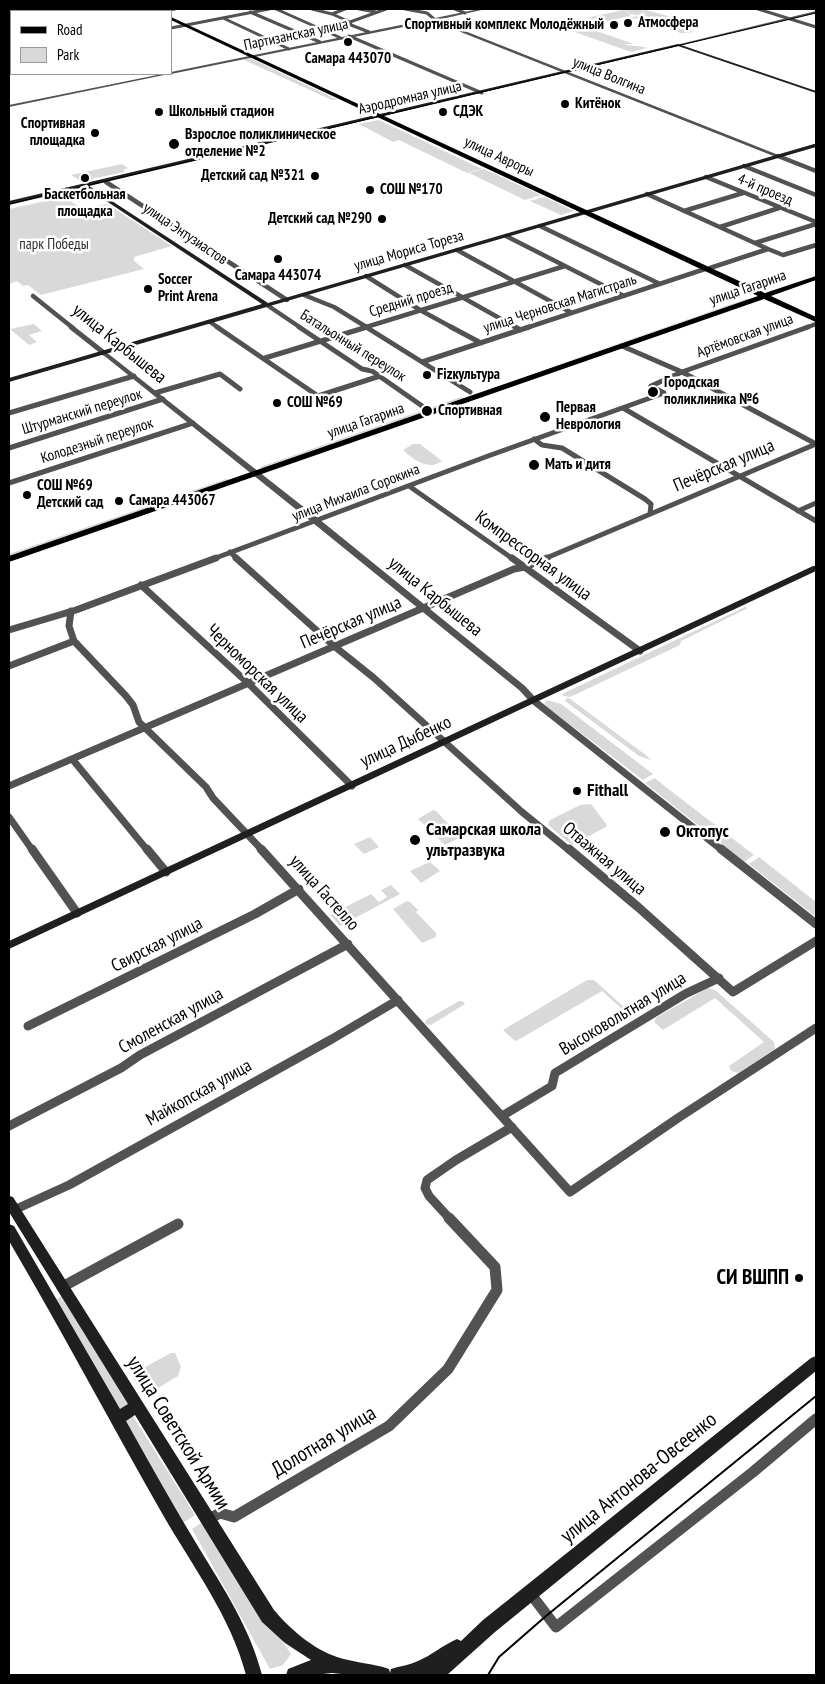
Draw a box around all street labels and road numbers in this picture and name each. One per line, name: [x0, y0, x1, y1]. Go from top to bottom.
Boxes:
street label: Партизанская улица: [242, 15, 350, 55]
street label: улица Волгина: [570, 53, 648, 99]
street label: Аэродромная улица: [357, 77, 463, 119]
street label: улица Авроры: [461, 133, 537, 181]
street label: 4-й проезд: [735, 170, 795, 210]
street label: улица Энтузиастов: [139, 199, 231, 269]
street label: улица Мориса Тореза: [352, 227, 466, 275]
street label: улица Гагарина: [707, 266, 789, 310]
street label: улица Черновская Магистраль: [481, 271, 639, 337]
street label: Средний проезд: [367, 279, 455, 321]
street label: улица Карбышева: [68, 300, 170, 388]
street label: Батальонный переулок: [297, 306, 409, 386]
street label: Артёмовская улица: [694, 310, 796, 362]
street label: Штурманский переулок: [20, 385, 144, 439]
street label: улица Гагарина: [325, 399, 407, 443]
street label: Колодезный переулок: [39, 414, 155, 468]
street label: Печёрская улица: [670, 435, 778, 497]
street label: улица Михаила Сорокина: [290, 460, 422, 526]
street label: Компрессорная улица: [471, 507, 595, 605]
street label: улица Карбышева: [384, 553, 486, 641]
street label: Печёрская улица: [297, 592, 405, 654]
street label: Черноморская улица: [202, 620, 312, 728]
street label: улица Дыбенко: [357, 712, 455, 772]
street label: Отважная улица: [558, 818, 650, 900]
street label: улица Гастелло: [284, 851, 364, 935]
street label: Свирская улица: [108, 913, 206, 977]
street label: Высоковольтная улица: [556, 968, 690, 1060]
street label: Смоленская улица: [115, 983, 227, 1059]
street label: Майкопская улица: [143, 1055, 255, 1131]
street label: улица Советской Армии: [121, 1352, 235, 1514]
street label: Долотная улица: [267, 1401, 381, 1483]
street label: улица Антонова-Овсеенко: [556, 1407, 722, 1549]

